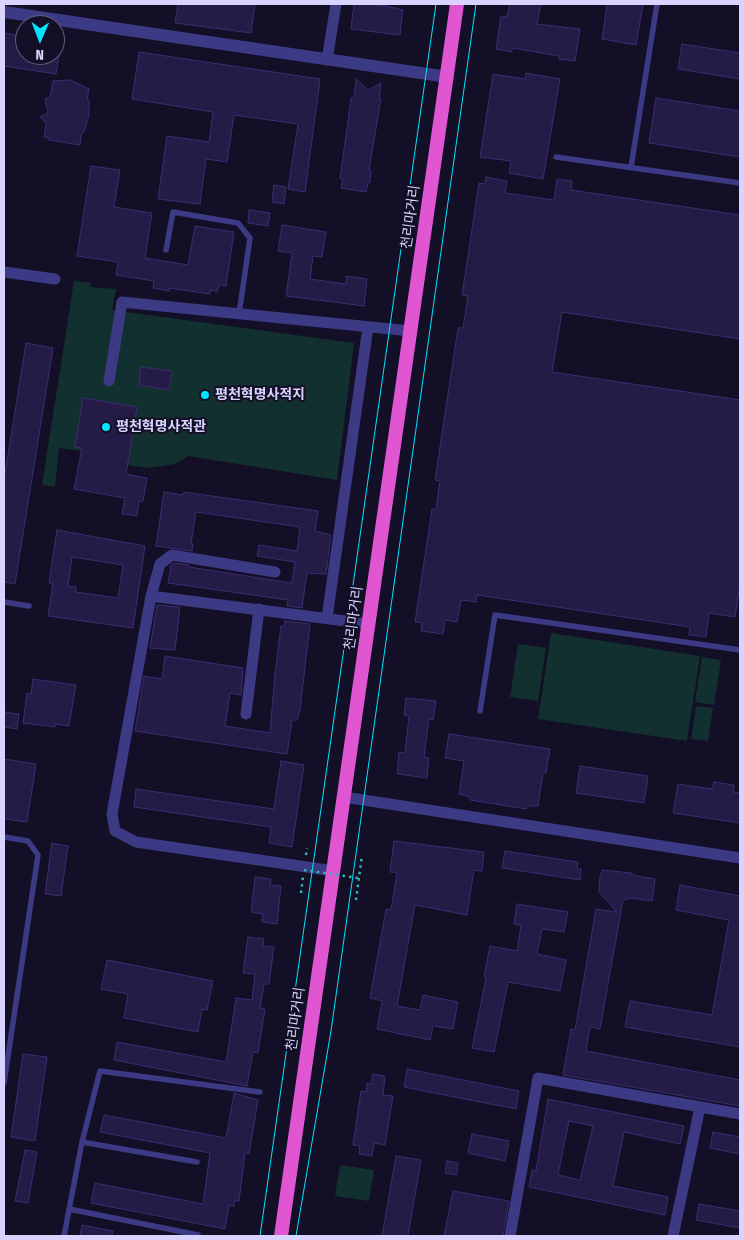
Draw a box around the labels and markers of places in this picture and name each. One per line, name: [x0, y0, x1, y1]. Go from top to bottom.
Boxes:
place label: 평천혁명사적지: [215, 387, 305, 403]
marker: 평천혁명사적지: [199, 389, 211, 401]
place label: 평천혁명사적관: [116, 419, 206, 435]
marker: 평천혁명사적관: [100, 421, 112, 433]

